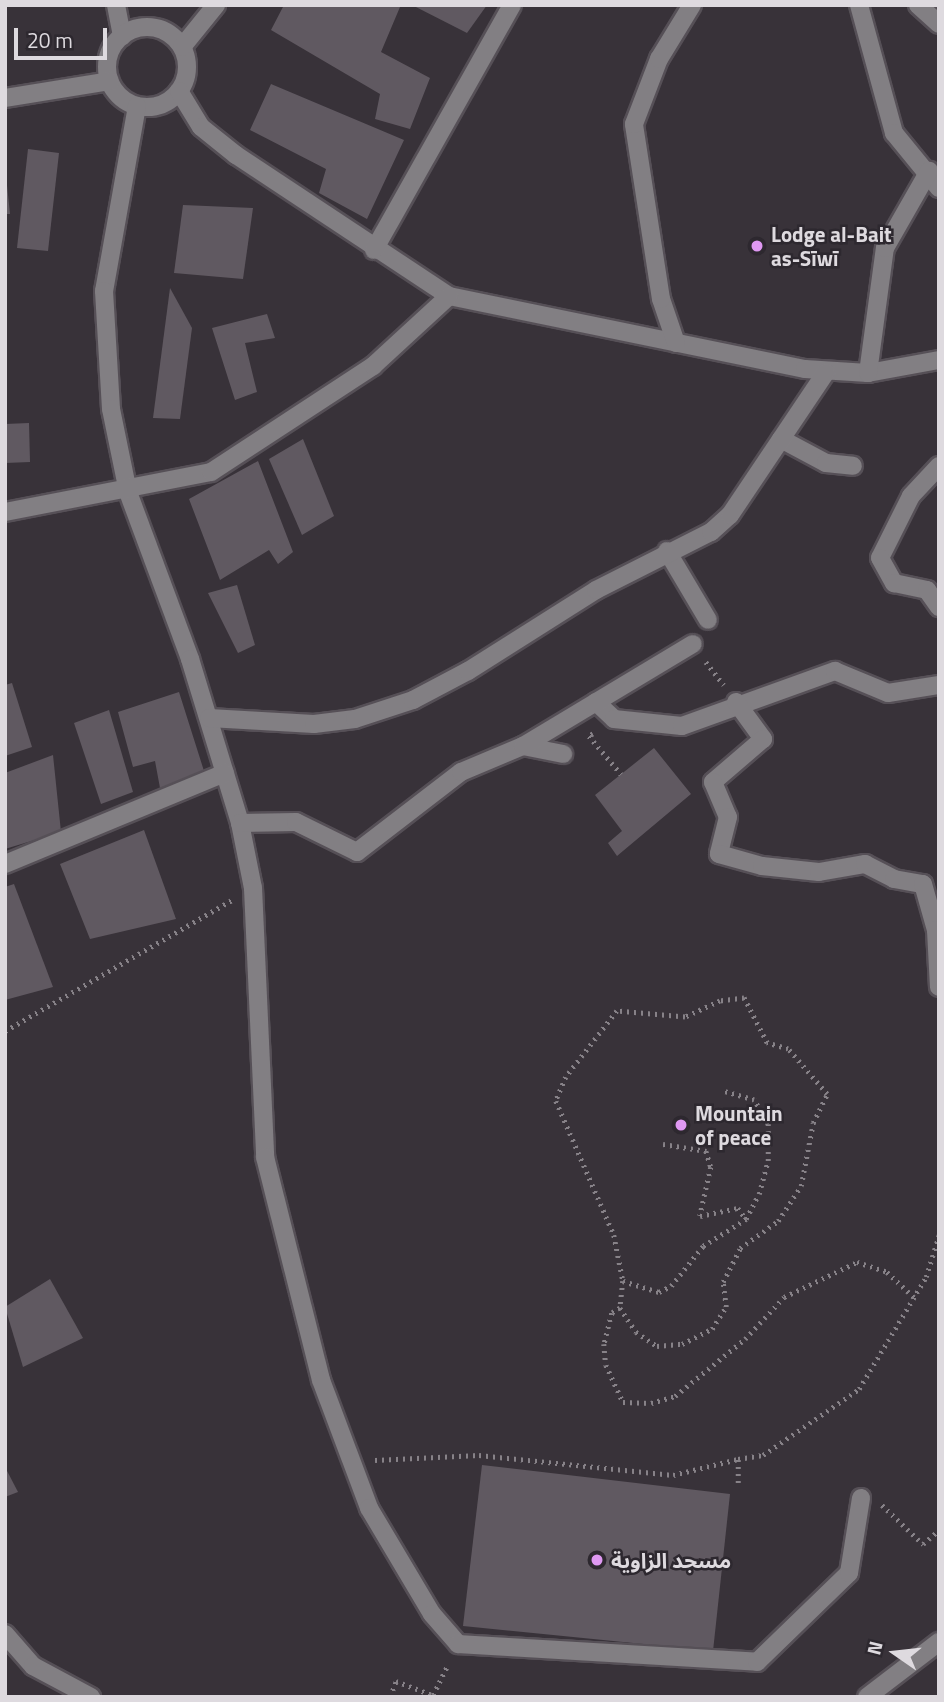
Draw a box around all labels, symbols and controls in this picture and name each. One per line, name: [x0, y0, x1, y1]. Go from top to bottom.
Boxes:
scale bar: [18, 14, 110, 58]
text: 20 m: [27, 24, 73, 56]
place label: Lodge al-Bait as-Sīwī: [771, 221, 892, 271]
marker: Lodge al-Bait as-Sīwī: [749, 238, 765, 254]
place label: Mountain of peace: [695, 1100, 783, 1150]
marker: Mountain of peace: [673, 1117, 689, 1133]
place label: مسجد الزاوية: [611, 1547, 731, 1573]
marker: مسجد الزاوية: [589, 1552, 605, 1568]
north arrow: [860, 1618, 930, 1688]
text: N: [858, 1638, 890, 1658]

